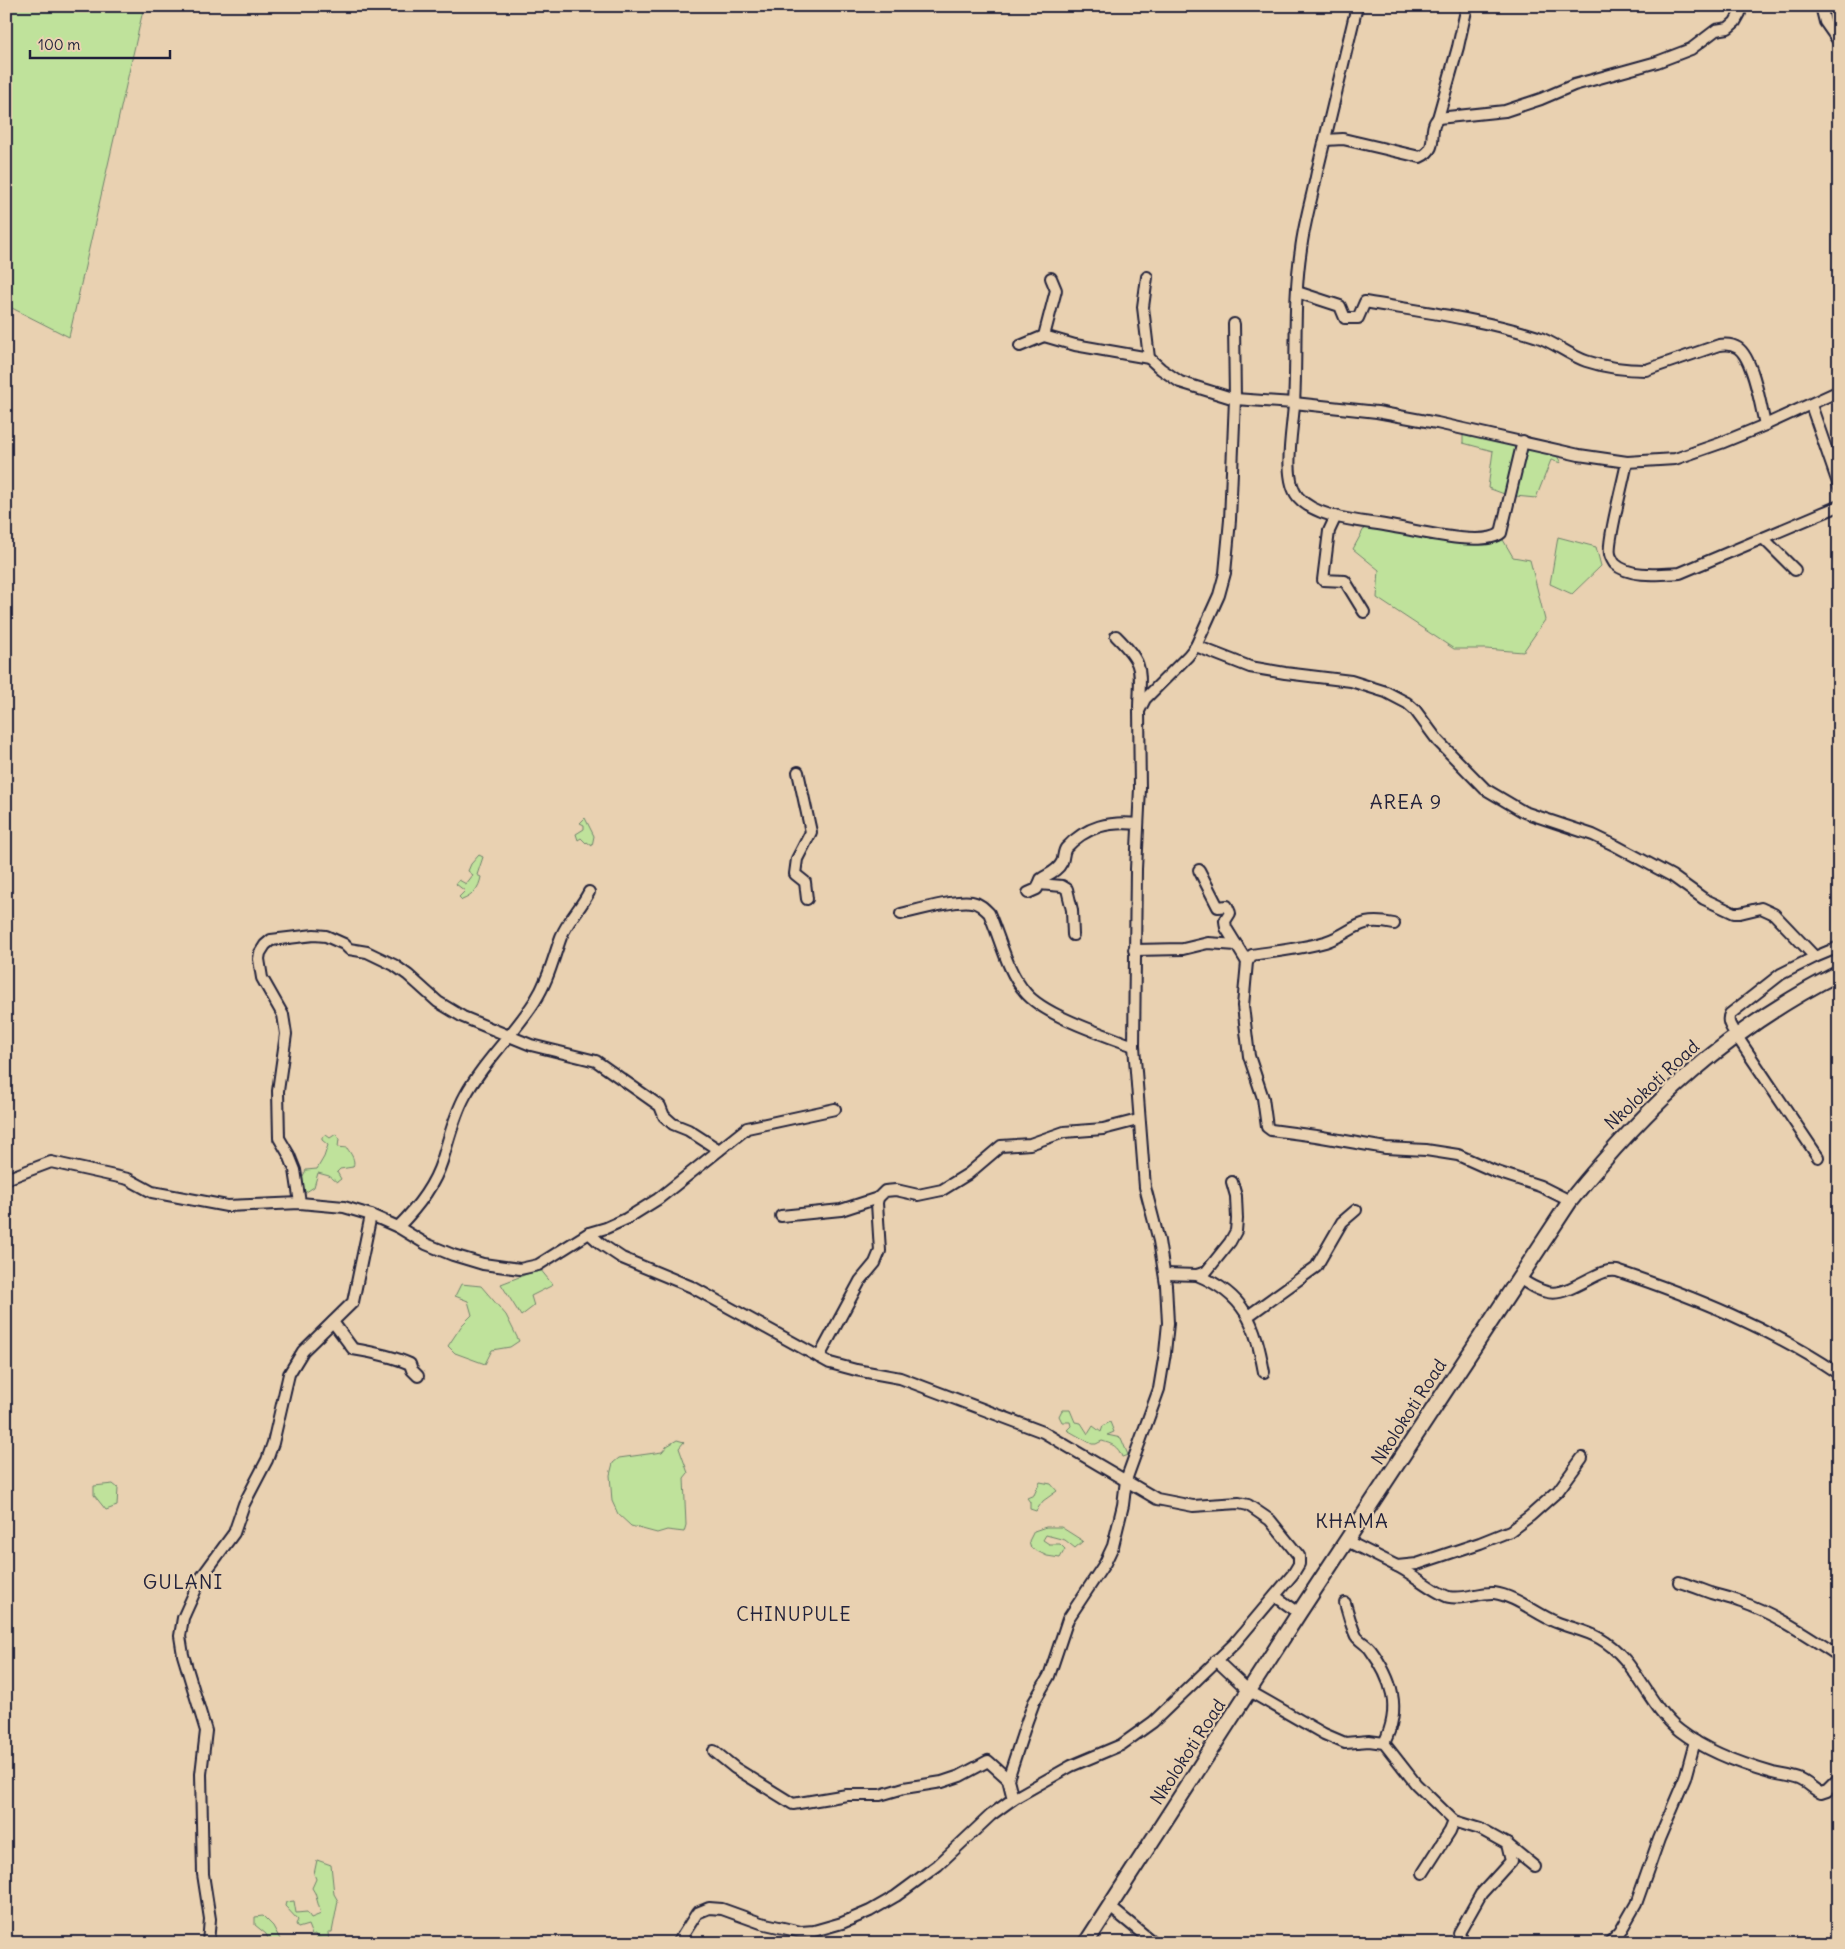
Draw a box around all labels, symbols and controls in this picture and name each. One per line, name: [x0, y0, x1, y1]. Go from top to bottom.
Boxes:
scale bar: [30, 28, 170, 60]
text: 100 m: [38, 35, 80, 54]
district label: AREA 9: [1370, 789, 1442, 814]
street label: Nkolokoti Road: [1599, 1035, 1704, 1134]
street label: Nkolokoti Road: [1366, 1354, 1451, 1469]
district label: KHAMA: [1315, 1508, 1389, 1533]
district label: GULANI: [143, 1569, 223, 1594]
district label: CHINUPULE: [736, 1602, 852, 1626]
street label: Nkolokoti Road: [1145, 1694, 1230, 1809]

